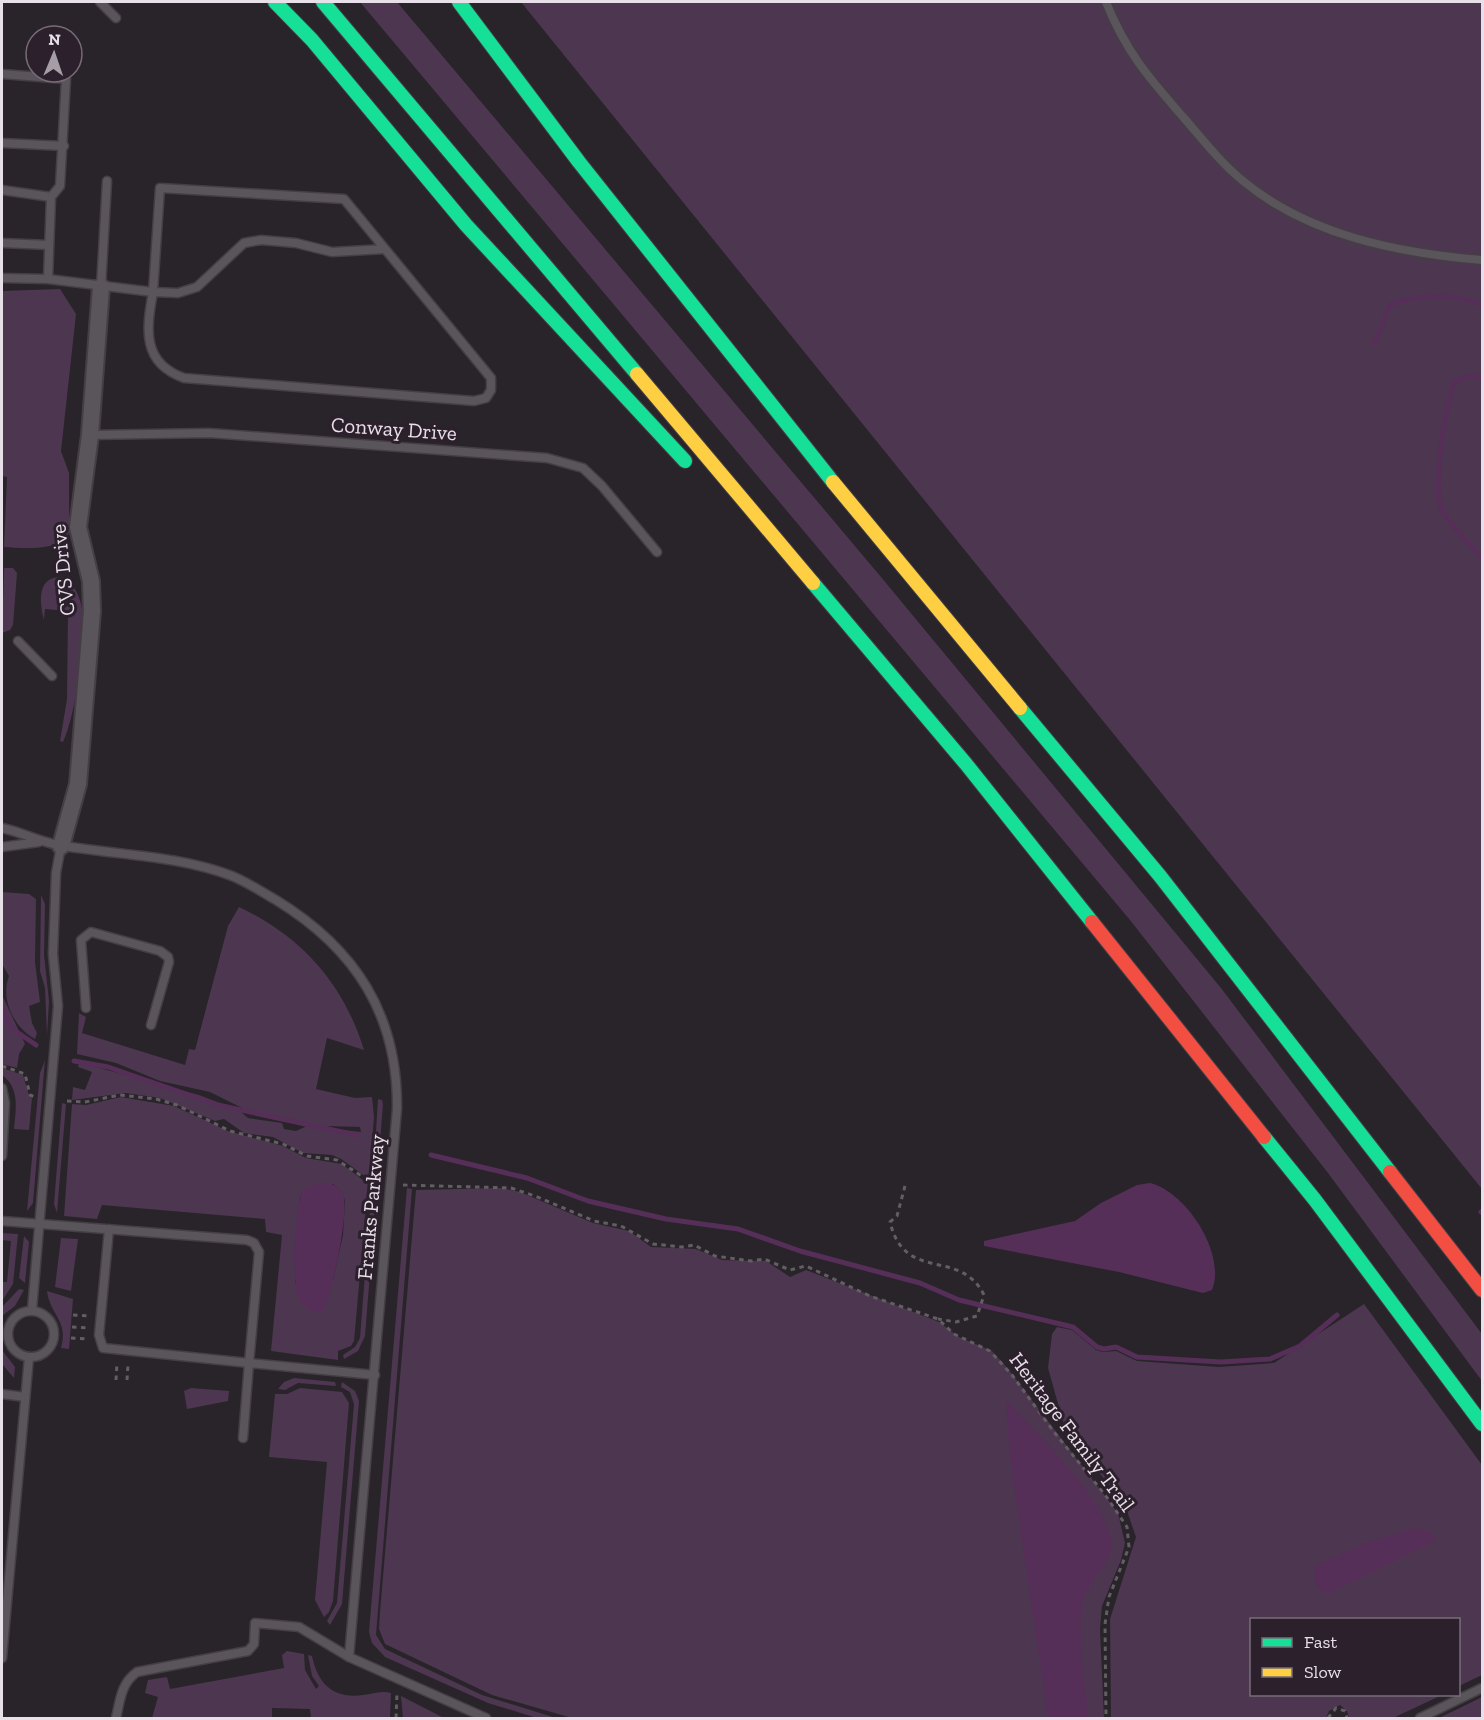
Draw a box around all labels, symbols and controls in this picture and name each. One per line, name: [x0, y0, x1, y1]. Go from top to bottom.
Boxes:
north arrow: [24, 24, 84, 84]
text: N: [48, 30, 61, 49]
street label: Conway Drive: [330, 412, 458, 445]
street label: CVS Drive: [45, 523, 80, 617]
street label: Franks Parkway: [352, 1133, 389, 1281]
street label: Heritage Family Trail: [1004, 1347, 1141, 1516]
legend: [1250, 1618, 1460, 1696]
text: Fast: [1304, 1631, 1337, 1653]
text: Slow: [1304, 1661, 1341, 1683]

